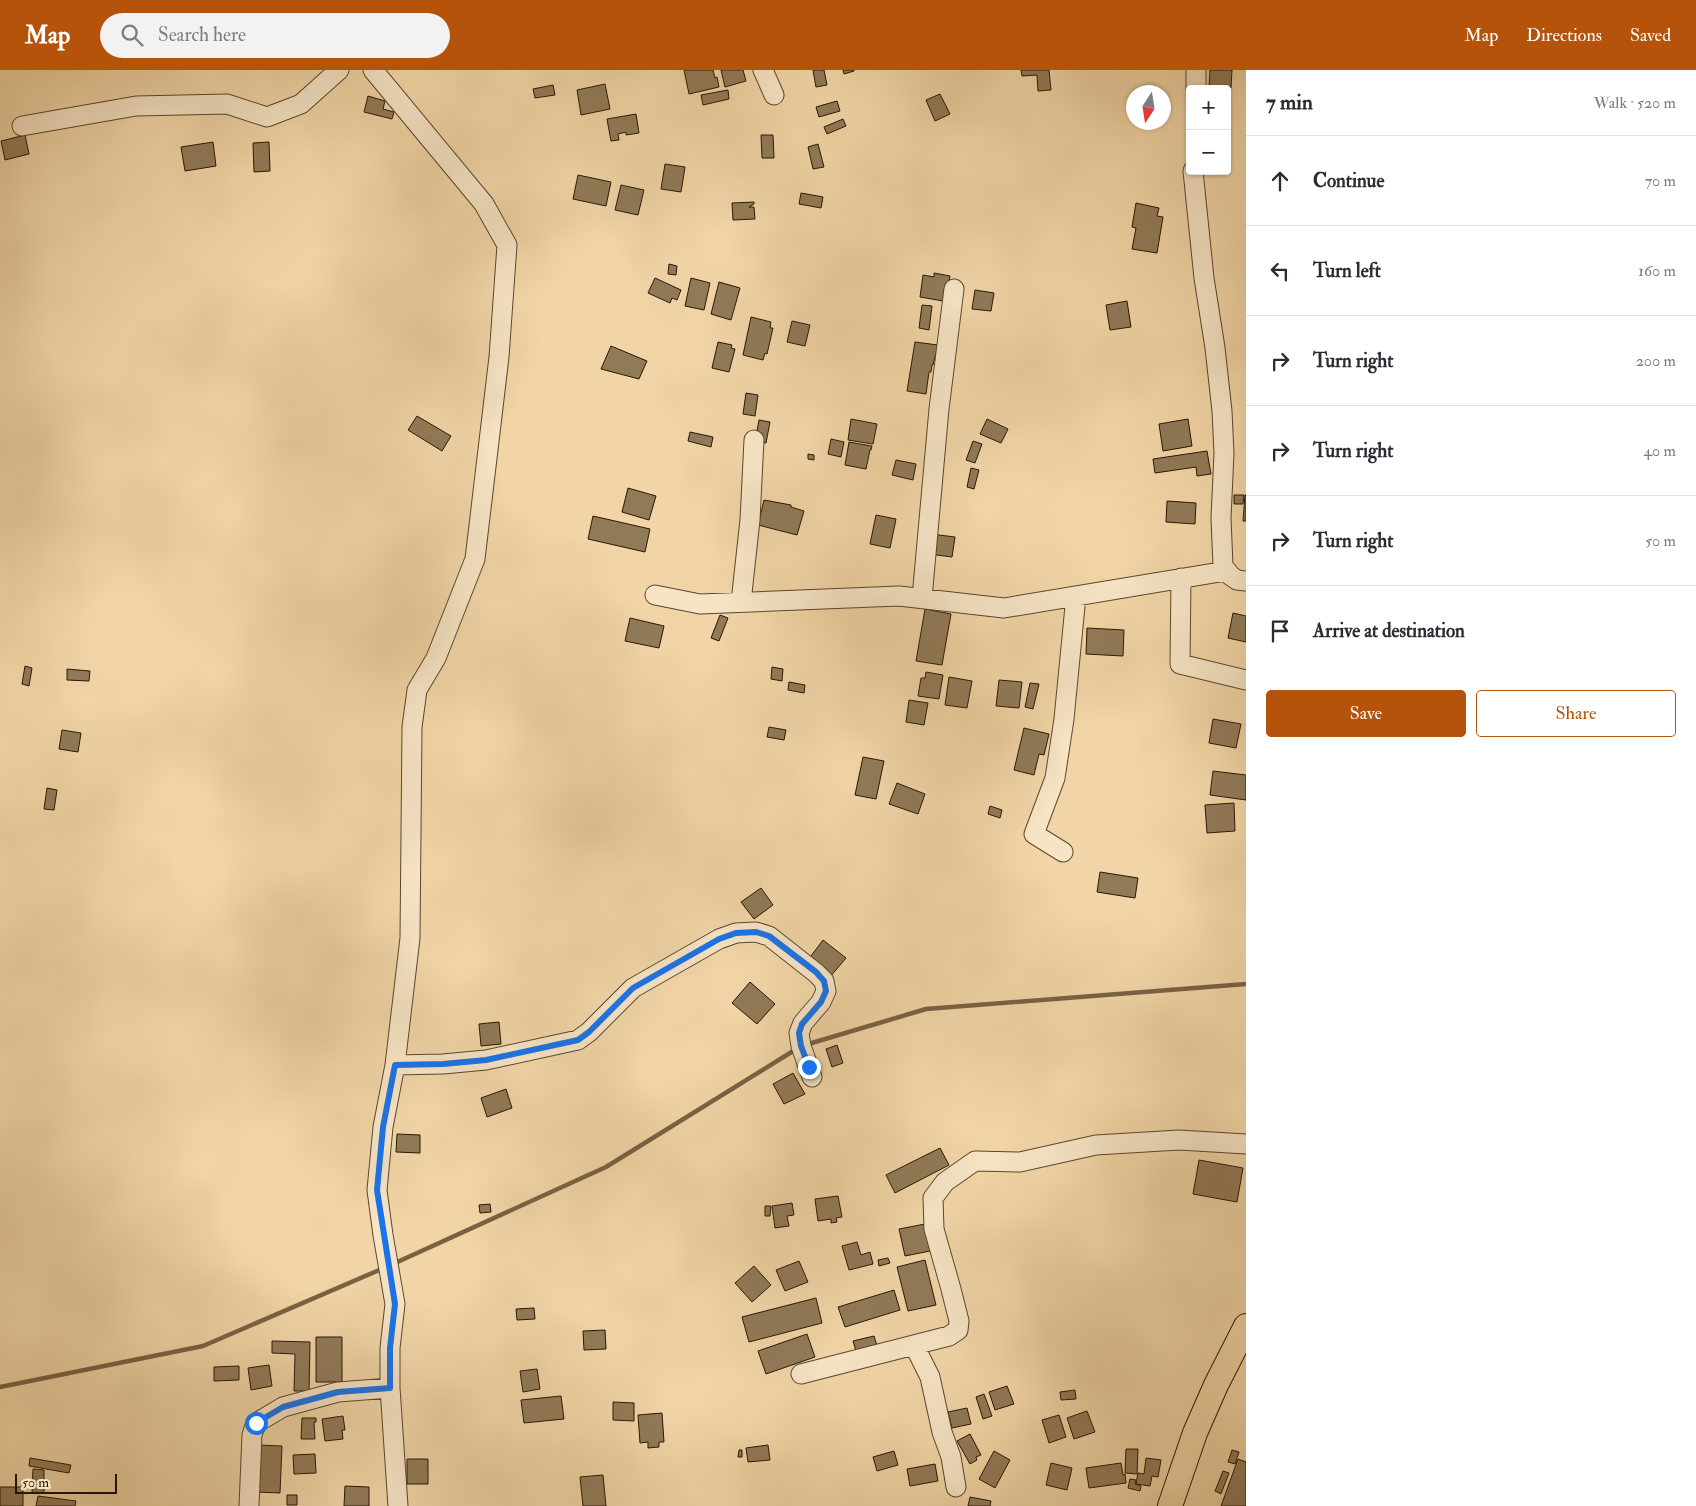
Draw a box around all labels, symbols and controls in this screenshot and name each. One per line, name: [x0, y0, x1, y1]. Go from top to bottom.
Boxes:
search box: [100, 13, 450, 58]
text: Map: [25, 20, 70, 51]
icon: search: [118, 21, 146, 49]
text: Search here: [158, 23, 246, 47]
text: Map: [1465, 24, 1498, 47]
text: Directions: [1526, 24, 1602, 47]
text: Saved: [1630, 24, 1671, 47]
north arrow: [1126, 85, 1171, 130]
map controls: [1186, 85, 1231, 175]
button: +: [1186, 85, 1231, 130]
text: 7 min: [1266, 89, 1313, 116]
text: Walk · 520 m: [1594, 93, 1676, 113]
button: −: [1186, 130, 1231, 175]
icon: ahead: [1266, 167, 1294, 195]
text: Continue: [1313, 169, 1384, 193]
text: 70 m: [1645, 171, 1676, 191]
icon: left: [1266, 257, 1294, 285]
text: Turn left: [1313, 259, 1381, 283]
text: 160 m: [1638, 261, 1676, 281]
icon: right: [1266, 347, 1294, 375]
text: Turn right: [1313, 349, 1393, 373]
text: 200 m: [1636, 351, 1676, 371]
icon: right: [1266, 437, 1294, 465]
text: Turn right: [1313, 439, 1393, 463]
text: 40 m: [1643, 441, 1676, 461]
icon: right: [1266, 527, 1294, 555]
text: Turn right: [1313, 529, 1393, 553]
text: 50 m: [1645, 531, 1676, 551]
icon: arrive: [1266, 617, 1294, 645]
text: Arrive at destination: [1313, 619, 1465, 643]
button: Save: [1266, 690, 1466, 737]
button: Share: [1476, 690, 1676, 737]
route end: [798, 1056, 821, 1079]
route start: [245, 1412, 268, 1435]
scale bar: [15, 1471, 118, 1494]
text: 50 m: [22, 1474, 49, 1491]

